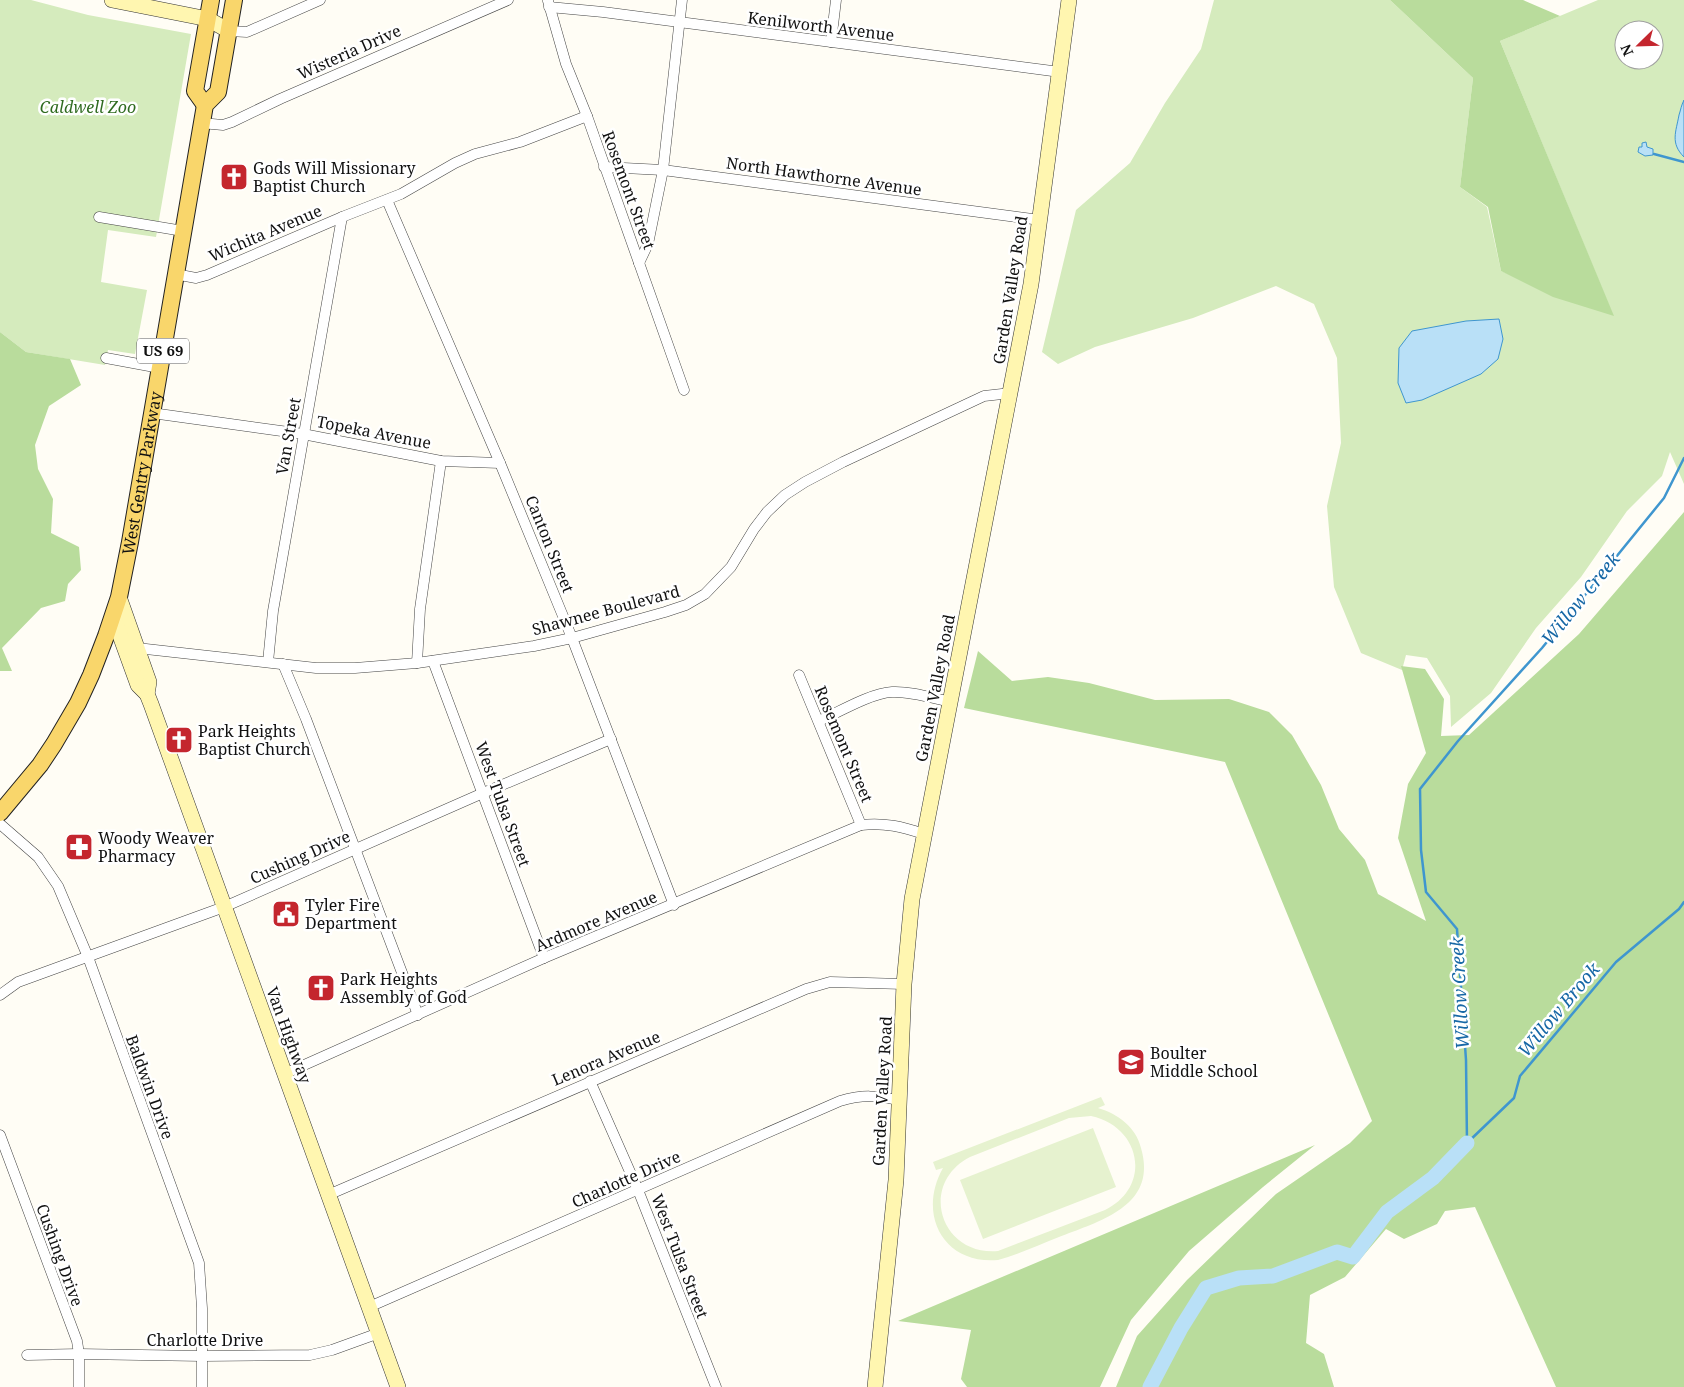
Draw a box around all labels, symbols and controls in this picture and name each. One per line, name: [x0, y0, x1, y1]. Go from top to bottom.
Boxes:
street label: Kenilworth Avenue: [746, 6, 896, 46]
street label: Wisteria Drive: [294, 19, 404, 85]
north arrow: [1614, 20, 1664, 70]
text: N: [1616, 41, 1637, 59]
park label: Caldwell Zoo: [40, 96, 136, 118]
street label: Rosemont Street: [597, 128, 661, 253]
street label: North Hawthorne Avenue: [725, 151, 923, 201]
place label: Gods Will Missionary Baptist Church: [253, 157, 417, 197]
church icon: Gods Will Missionary Baptist Church: [219, 162, 249, 192]
street label: Wichita Avenue: [205, 199, 325, 267]
street label: Garden Valley Road: [987, 214, 1033, 366]
road number: US 69: [137, 338, 189, 364]
street label: West Gentry Parkway: [117, 389, 167, 557]
street label: Van Street: [270, 395, 306, 476]
street label: Topeka Avenue: [315, 410, 433, 454]
street label: Canton Street: [520, 492, 580, 596]
water label: Willow Creek: [1536, 547, 1625, 650]
street label: Shawnee Boulevard: [530, 580, 683, 640]
street label: Garden Valley Road: [910, 612, 960, 764]
street label: Rosemont Street: [810, 682, 879, 806]
place label: Park Heights Baptist Church: [198, 720, 311, 760]
church icon: Park Heights Baptist Church: [164, 725, 194, 755]
street label: West Tulsa Street: [470, 739, 536, 870]
street label: Cushing Drive: [246, 825, 354, 889]
place label: Woody Weaver Pharmacy: [98, 827, 214, 867]
pharmacy icon: Woody Weaver Pharmacy: [64, 832, 94, 862]
street label: Ardmore Avenue: [532, 885, 660, 957]
place label: Tyler Fire Department: [305, 894, 397, 934]
public building icon: Tyler Fire Department: [271, 899, 301, 929]
water label: Willow Creek: [1444, 936, 1474, 1050]
water label: Willow Brook: [1512, 957, 1605, 1061]
place label: Park Heights Assembly of God: [340, 968, 467, 1008]
church icon: Park Heights Assembly of God: [306, 973, 336, 1003]
street label: Van Highway: [261, 984, 317, 1087]
street label: Garden Valley Road: [867, 1015, 897, 1166]
street label: Lenora Avenue: [548, 1025, 664, 1091]
street label: Baldwin Drive: [121, 1032, 179, 1142]
place label: Boulter Middle School: [1150, 1042, 1258, 1082]
school or university icon: Boulter Middle School: [1116, 1047, 1146, 1077]
street label: Charlotte Drive: [568, 1145, 684, 1213]
street label: West Tulsa Street: [646, 1191, 714, 1322]
street label: Cushing Drive: [31, 1201, 89, 1309]
street label: Charlotte Drive: [147, 1329, 263, 1351]

